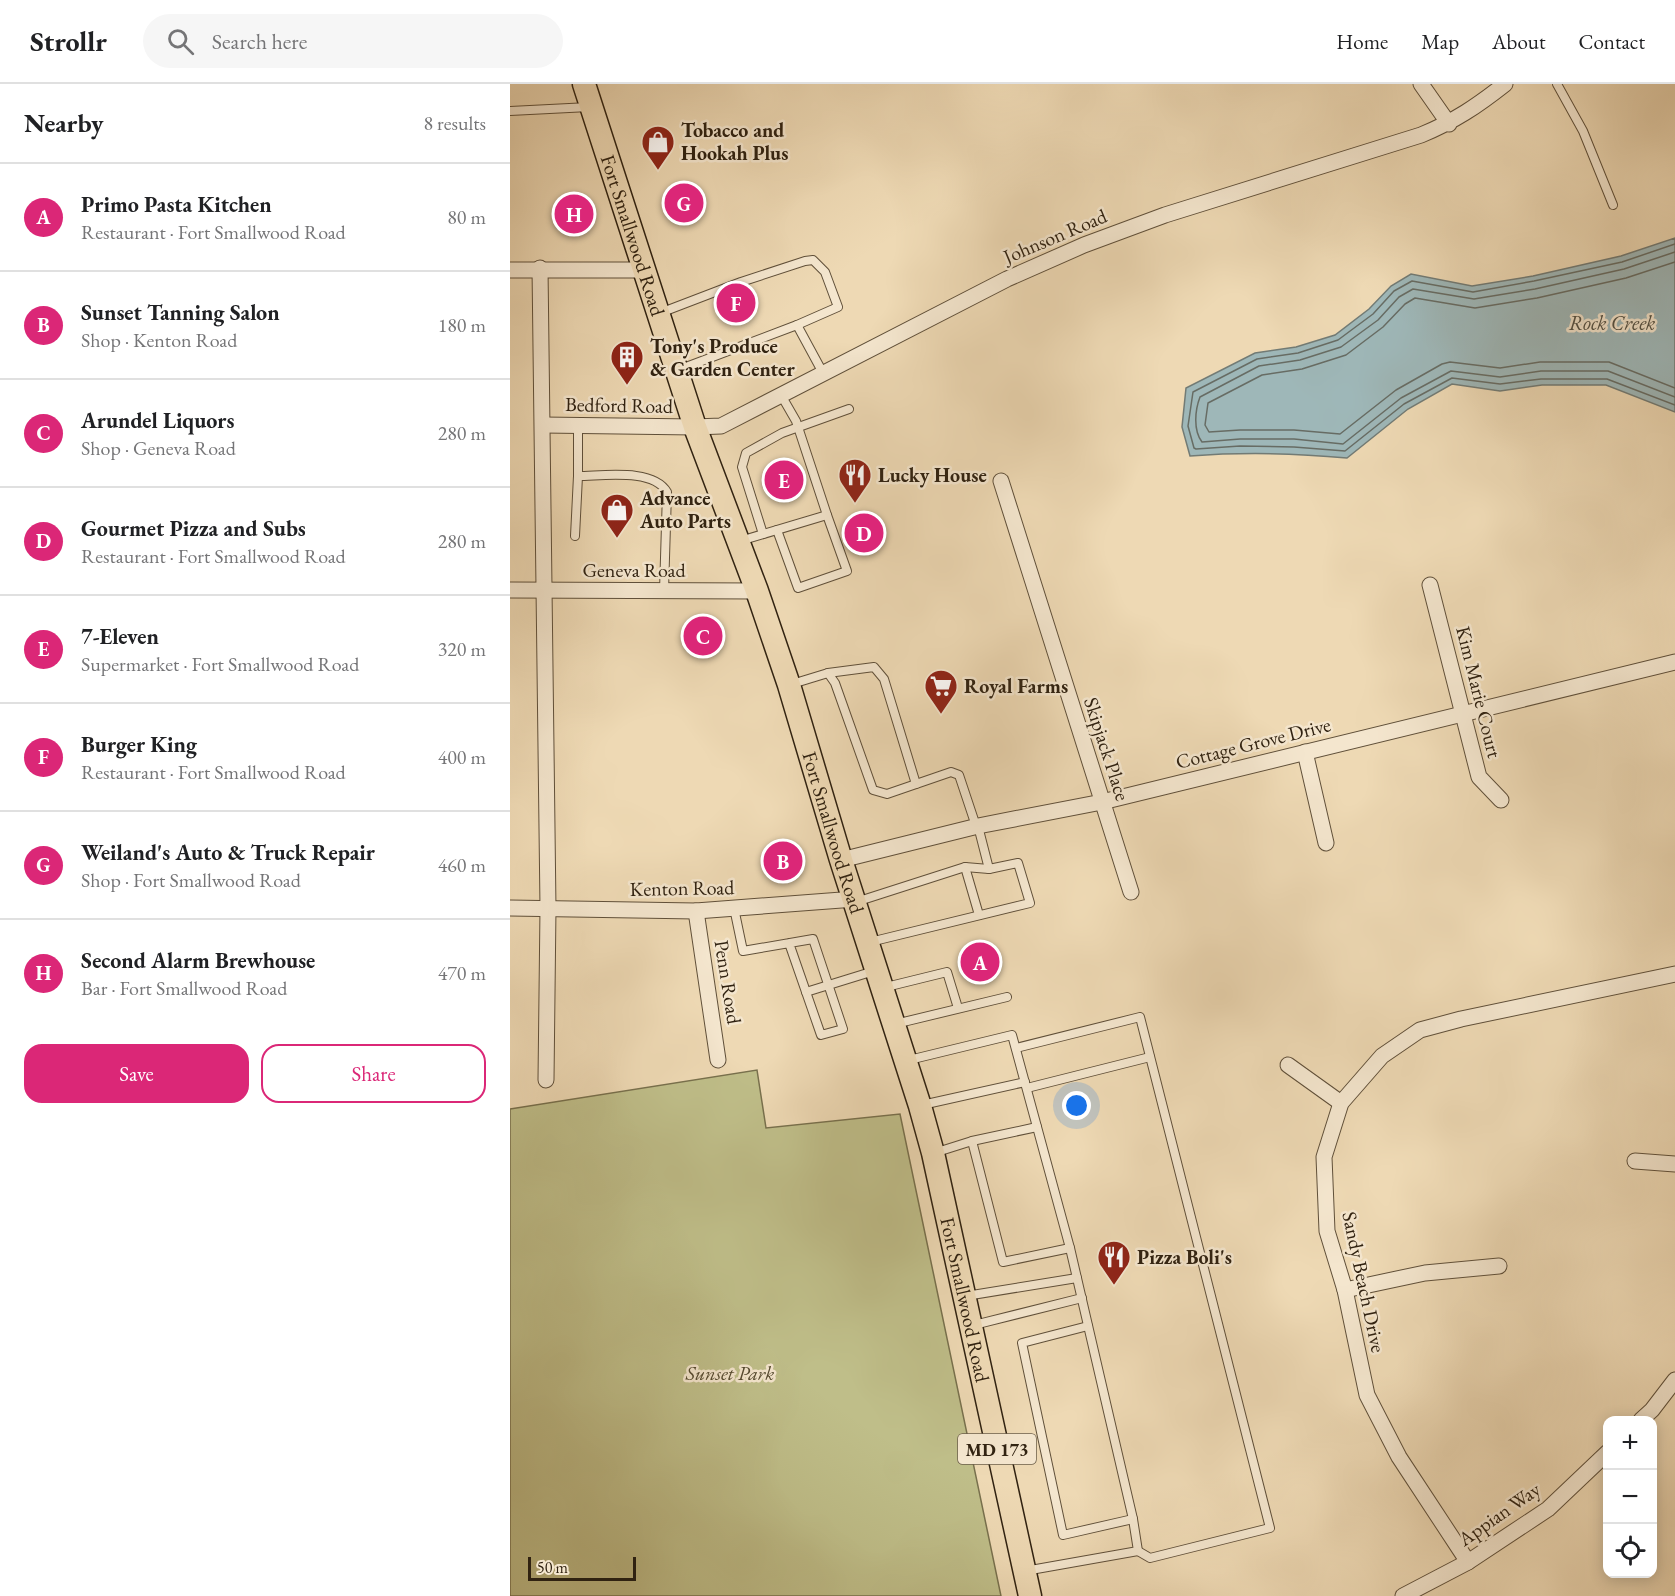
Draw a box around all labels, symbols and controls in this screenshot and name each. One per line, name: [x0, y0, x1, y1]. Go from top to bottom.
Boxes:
search box: [143, 14, 563, 68]
text: Strollr: [30, 23, 107, 59]
icon: search: [164, 25, 197, 58]
text: Search here: [212, 27, 307, 56]
text: Home: [1336, 28, 1388, 55]
text: Map: [1421, 28, 1459, 55]
text: About: [1492, 28, 1545, 55]
text: Contact: [1578, 28, 1645, 55]
text: Nearby: [24, 106, 104, 140]
text: 8 results: [423, 110, 486, 136]
place label: Tobacco and Hookah Plus: [681, 117, 788, 166]
shop icon: Tobacco and Hookah Plus: [640, 124, 676, 171]
street label: Fort Smallwood Road: [595, 151, 671, 320]
pin: G: [664, 180, 704, 226]
text: Primo Pasta Kitchen: [81, 190, 272, 219]
pin: H: [554, 192, 594, 236]
street label: Johnson Road: [997, 202, 1112, 270]
text: A: [36, 204, 51, 230]
text: 80 m: [447, 204, 486, 230]
text: Restaurant · Fort Smallwood Road: [81, 219, 346, 245]
pin: F: [716, 280, 756, 326]
text: Sunset Tanning Salon: [81, 298, 280, 327]
water label: Rock Creek: [1569, 309, 1656, 336]
text: B: [37, 312, 50, 338]
text: 180 m: [438, 312, 486, 338]
text: Shop · Kenton Road: [81, 327, 237, 353]
place label: Tony's Produce & Garden Center: [650, 333, 795, 382]
building icon: Tony's Produce & Garden Center: [609, 339, 645, 386]
street label: Bedford Road: [565, 391, 674, 419]
text: Arundel Liquors: [81, 406, 234, 435]
text: C: [36, 420, 51, 446]
text: 280 m: [438, 420, 486, 446]
text: Shop · Geneva Road: [81, 435, 236, 461]
restaurant icon: Lucky House: [837, 457, 873, 504]
pin: E: [764, 458, 804, 502]
place label: Lucky House: [878, 462, 987, 488]
place label: Advance Auto Parts: [639, 485, 731, 534]
shop icon: Advance Auto Parts: [599, 492, 635, 539]
pin: D: [844, 510, 884, 556]
text: Gourmet Pizza and Subs: [81, 514, 306, 543]
text: D: [36, 528, 51, 554]
text: 280 m: [438, 528, 486, 554]
text: Restaurant · Fort Smallwood Road: [81, 543, 346, 569]
street label: Geneva Road: [582, 557, 686, 583]
pin: C: [684, 614, 722, 658]
text: 7-Eleven: [81, 622, 159, 651]
street label: Kim Marie Court: [1450, 624, 1508, 761]
text: E: [38, 636, 49, 662]
text: 320 m: [438, 636, 486, 662]
text: Supermarket · Fort Smallwood Road: [81, 651, 359, 677]
supermarket icon: Royal Farms: [923, 668, 959, 715]
place label: Royal Farms: [964, 673, 1068, 699]
street label: Skipjack Place: [1078, 694, 1136, 804]
street label: Cottage Grove Drive: [1173, 711, 1333, 775]
text: Burger King: [81, 730, 197, 759]
text: F: [38, 744, 49, 770]
text: 400 m: [438, 744, 486, 770]
street label: Fort Smallwood Road: [796, 748, 871, 917]
text: Restaurant · Fort Smallwood Road: [81, 759, 346, 785]
text: Weiland's Auto & Truck Repair: [81, 838, 375, 867]
pin: B: [764, 838, 802, 884]
text: G: [36, 852, 51, 878]
text: 460 m: [438, 852, 486, 878]
text: Shop · Fort Smallwood Road: [81, 867, 301, 893]
street label: Kenton Road: [629, 874, 735, 902]
street label: Penn Road: [709, 938, 748, 1027]
pin: A: [960, 940, 1000, 984]
text: Second Alarm Brewhouse: [81, 946, 315, 975]
text: H: [35, 960, 52, 986]
text: 470 m: [438, 960, 486, 986]
text: Bar · Fort Smallwood Road: [81, 975, 287, 1001]
button: Save: [24, 1044, 249, 1103]
button: Share: [261, 1044, 486, 1103]
your location: [1062, 1091, 1091, 1120]
street label: Sandy Beach Drive: [1336, 1209, 1392, 1355]
street label: Fort Smallwood Road: [934, 1215, 996, 1385]
restaurant icon: Pizza Boli's: [1096, 1239, 1132, 1286]
place label: Pizza Boli's: [1137, 1244, 1232, 1270]
park label: Sunset Park: [685, 1360, 774, 1386]
map controls: [1603, 1416, 1657, 1578]
button: +: [1603, 1416, 1657, 1470]
road number: MD 173: [958, 1434, 1036, 1464]
button: −: [1603, 1470, 1657, 1524]
street label: Appian Way: [1452, 1476, 1546, 1552]
button: locate: [1603, 1524, 1657, 1578]
scale bar: [528, 1554, 636, 1582]
text: 50 m: [537, 1557, 568, 1578]

